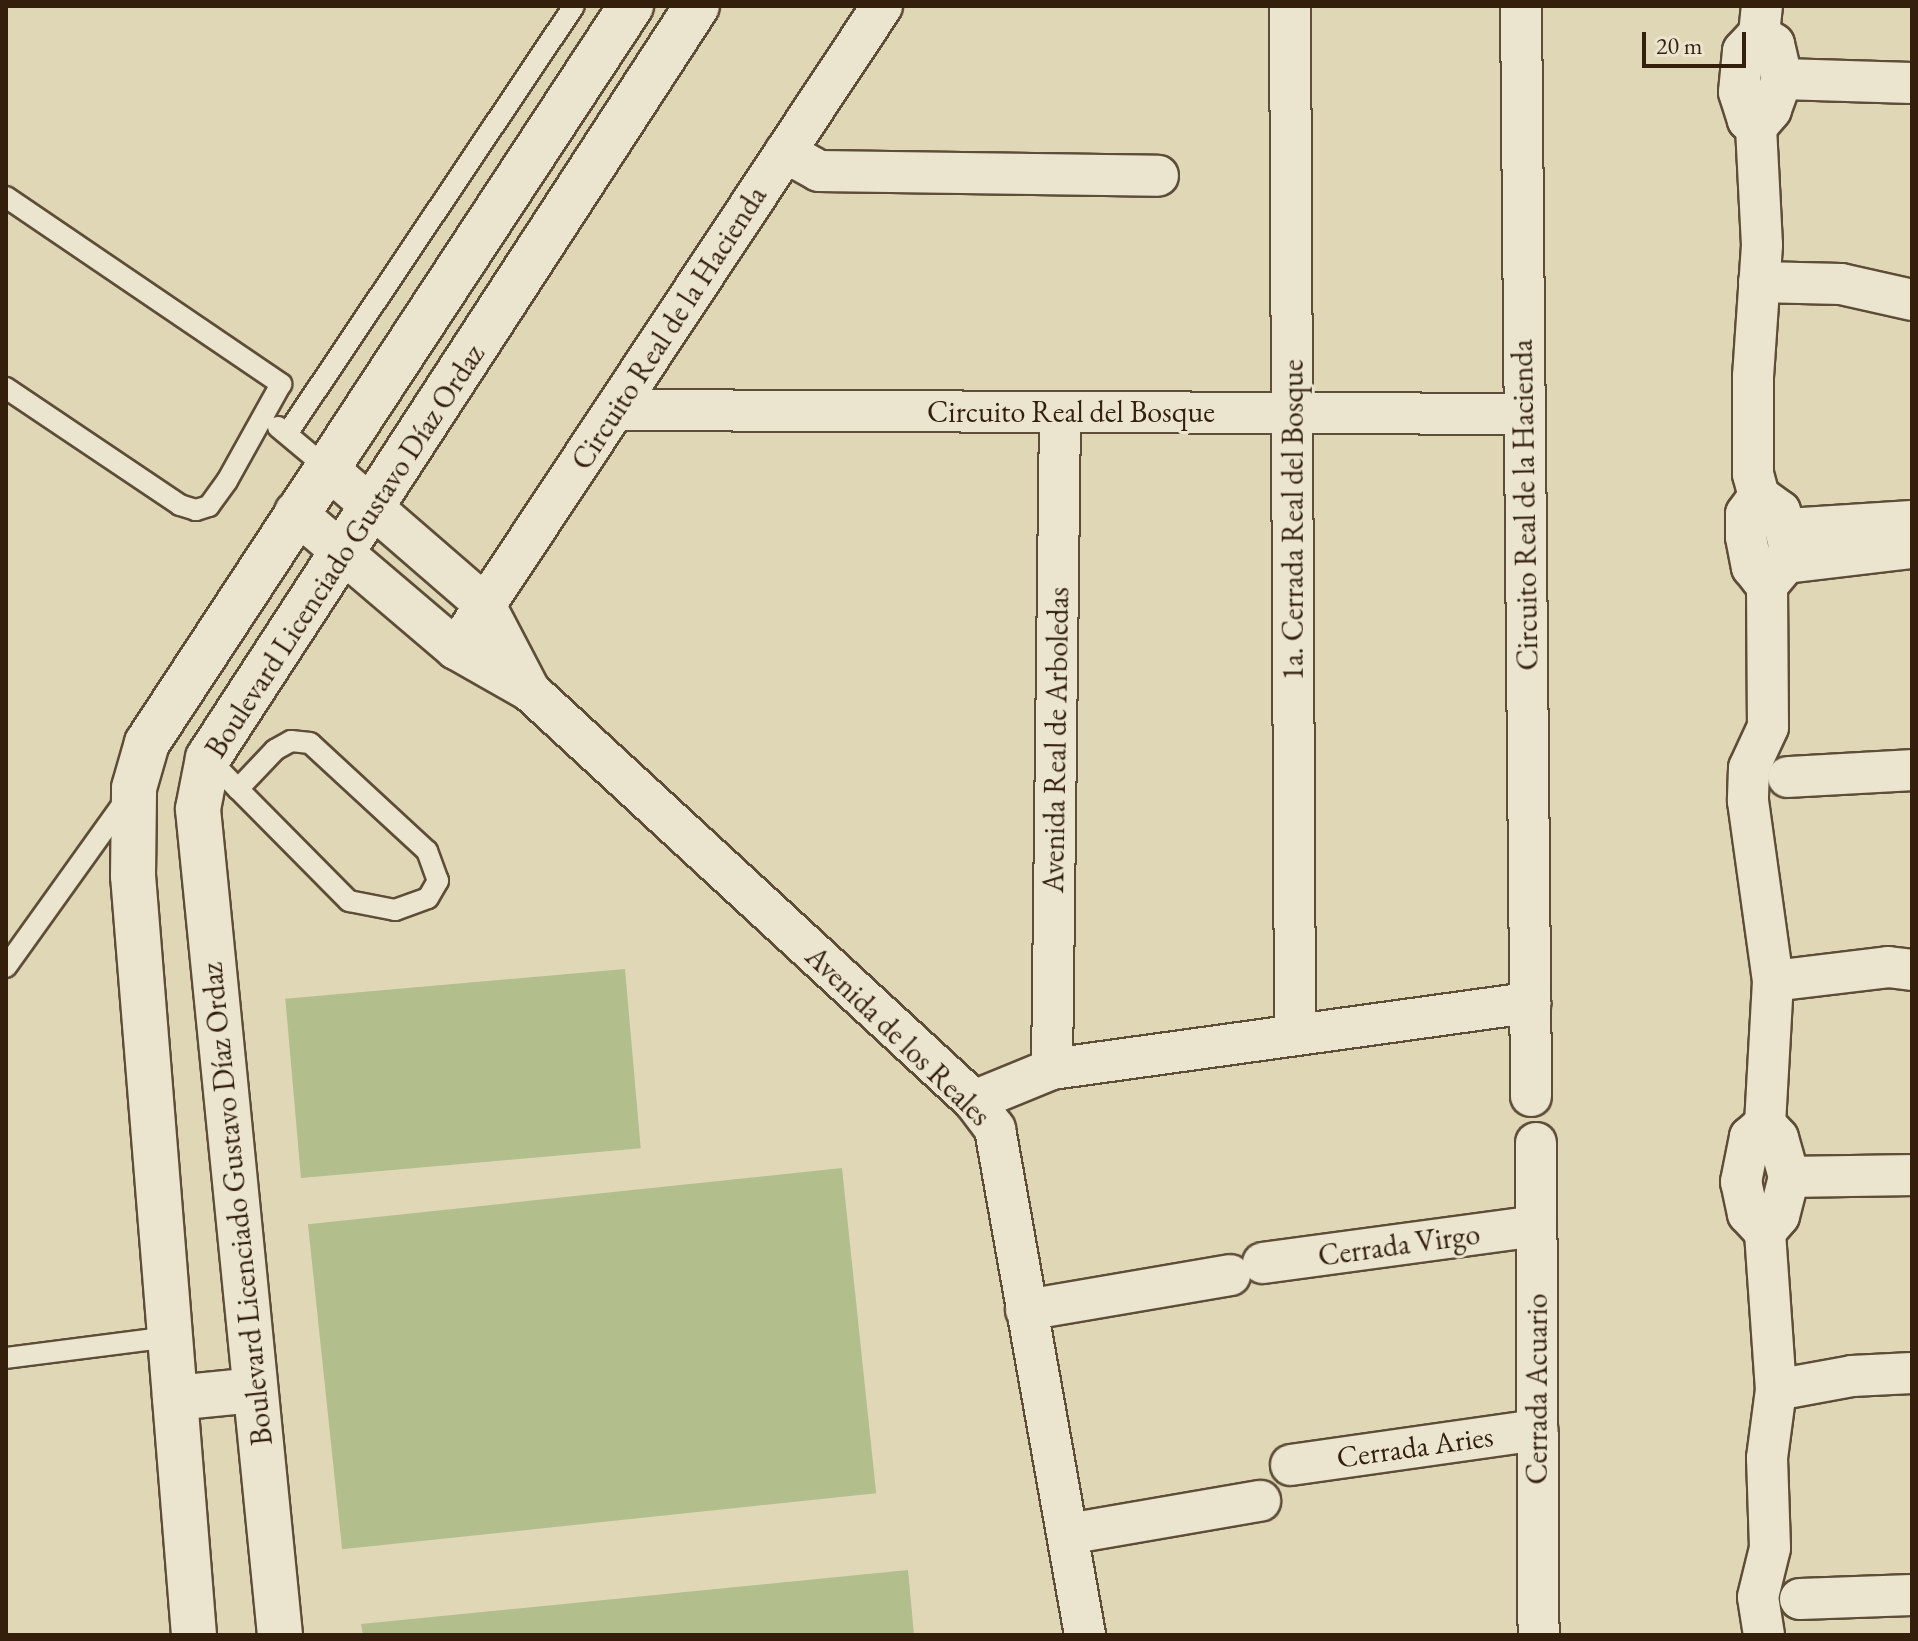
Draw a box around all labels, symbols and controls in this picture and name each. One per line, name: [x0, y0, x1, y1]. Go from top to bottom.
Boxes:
scale bar: [1646, 16, 1750, 66]
text: 20 m: [1656, 30, 1703, 61]
street label: Circuito Real de la Hacienda: [564, 179, 774, 477]
street label: Boulevard Licenciado Gustavo Díaz Ordaz: [198, 338, 492, 764]
street label: Circuito Real de la Hacienda: [1504, 339, 1546, 671]
street label: 1a. Cerrada Real del Bosque: [1275, 359, 1311, 681]
street label: Circuito Real del Bosque: [927, 394, 1215, 430]
street label: Avenida Real de Arboledas: [1035, 587, 1077, 893]
street label: Avenida de los Reales: [798, 939, 998, 1133]
street label: Boulevard Licenciado Gustavo Díaz Ordaz: [194, 961, 280, 1447]
street label: Cerrada Virgo: [1316, 1216, 1482, 1274]
street label: Cerrada Acuario: [1519, 1293, 1555, 1485]
street label: Cerrada Aries: [1334, 1418, 1496, 1476]

